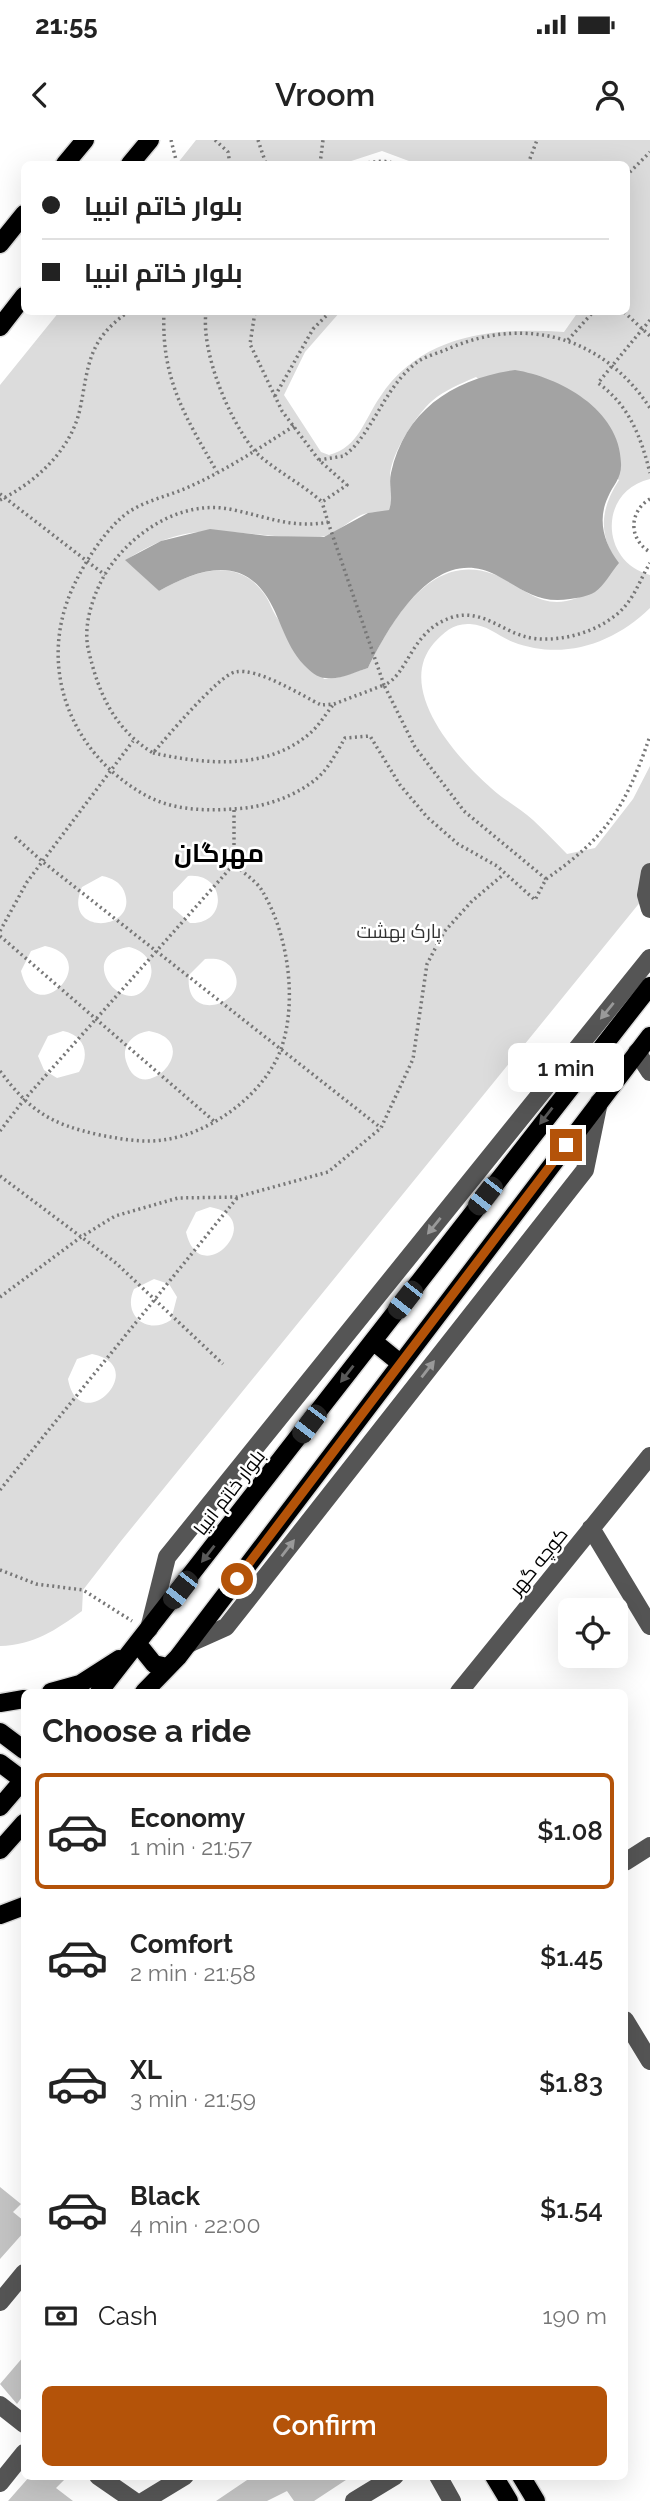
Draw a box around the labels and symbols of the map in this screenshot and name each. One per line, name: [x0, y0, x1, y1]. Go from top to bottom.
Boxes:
district label: مهرگان: [174, 838, 264, 869]
park label: پارک بهشت: [357, 920, 441, 944]
one-way arrow: [600, 1002, 615, 1019]
callout: 1 min: [508, 1044, 624, 1093]
one-way arrow: [540, 1107, 554, 1125]
route end: [550, 1129, 582, 1161]
car: [464, 1173, 507, 1219]
one-way arrow: [426, 1217, 441, 1235]
car: [384, 1277, 427, 1323]
one-way arrow: [421, 1360, 436, 1378]
one-way arrow: [340, 1364, 355, 1382]
car: [288, 1401, 331, 1447]
street label: بلوار خاتم انبیا: [189, 1445, 272, 1541]
street label: کوچه گهر: [504, 1523, 573, 1601]
one-way arrow: [280, 1539, 295, 1557]
one-way arrow: [201, 1544, 216, 1562]
route start: [221, 1563, 253, 1595]
car: [159, 1567, 202, 1613]

